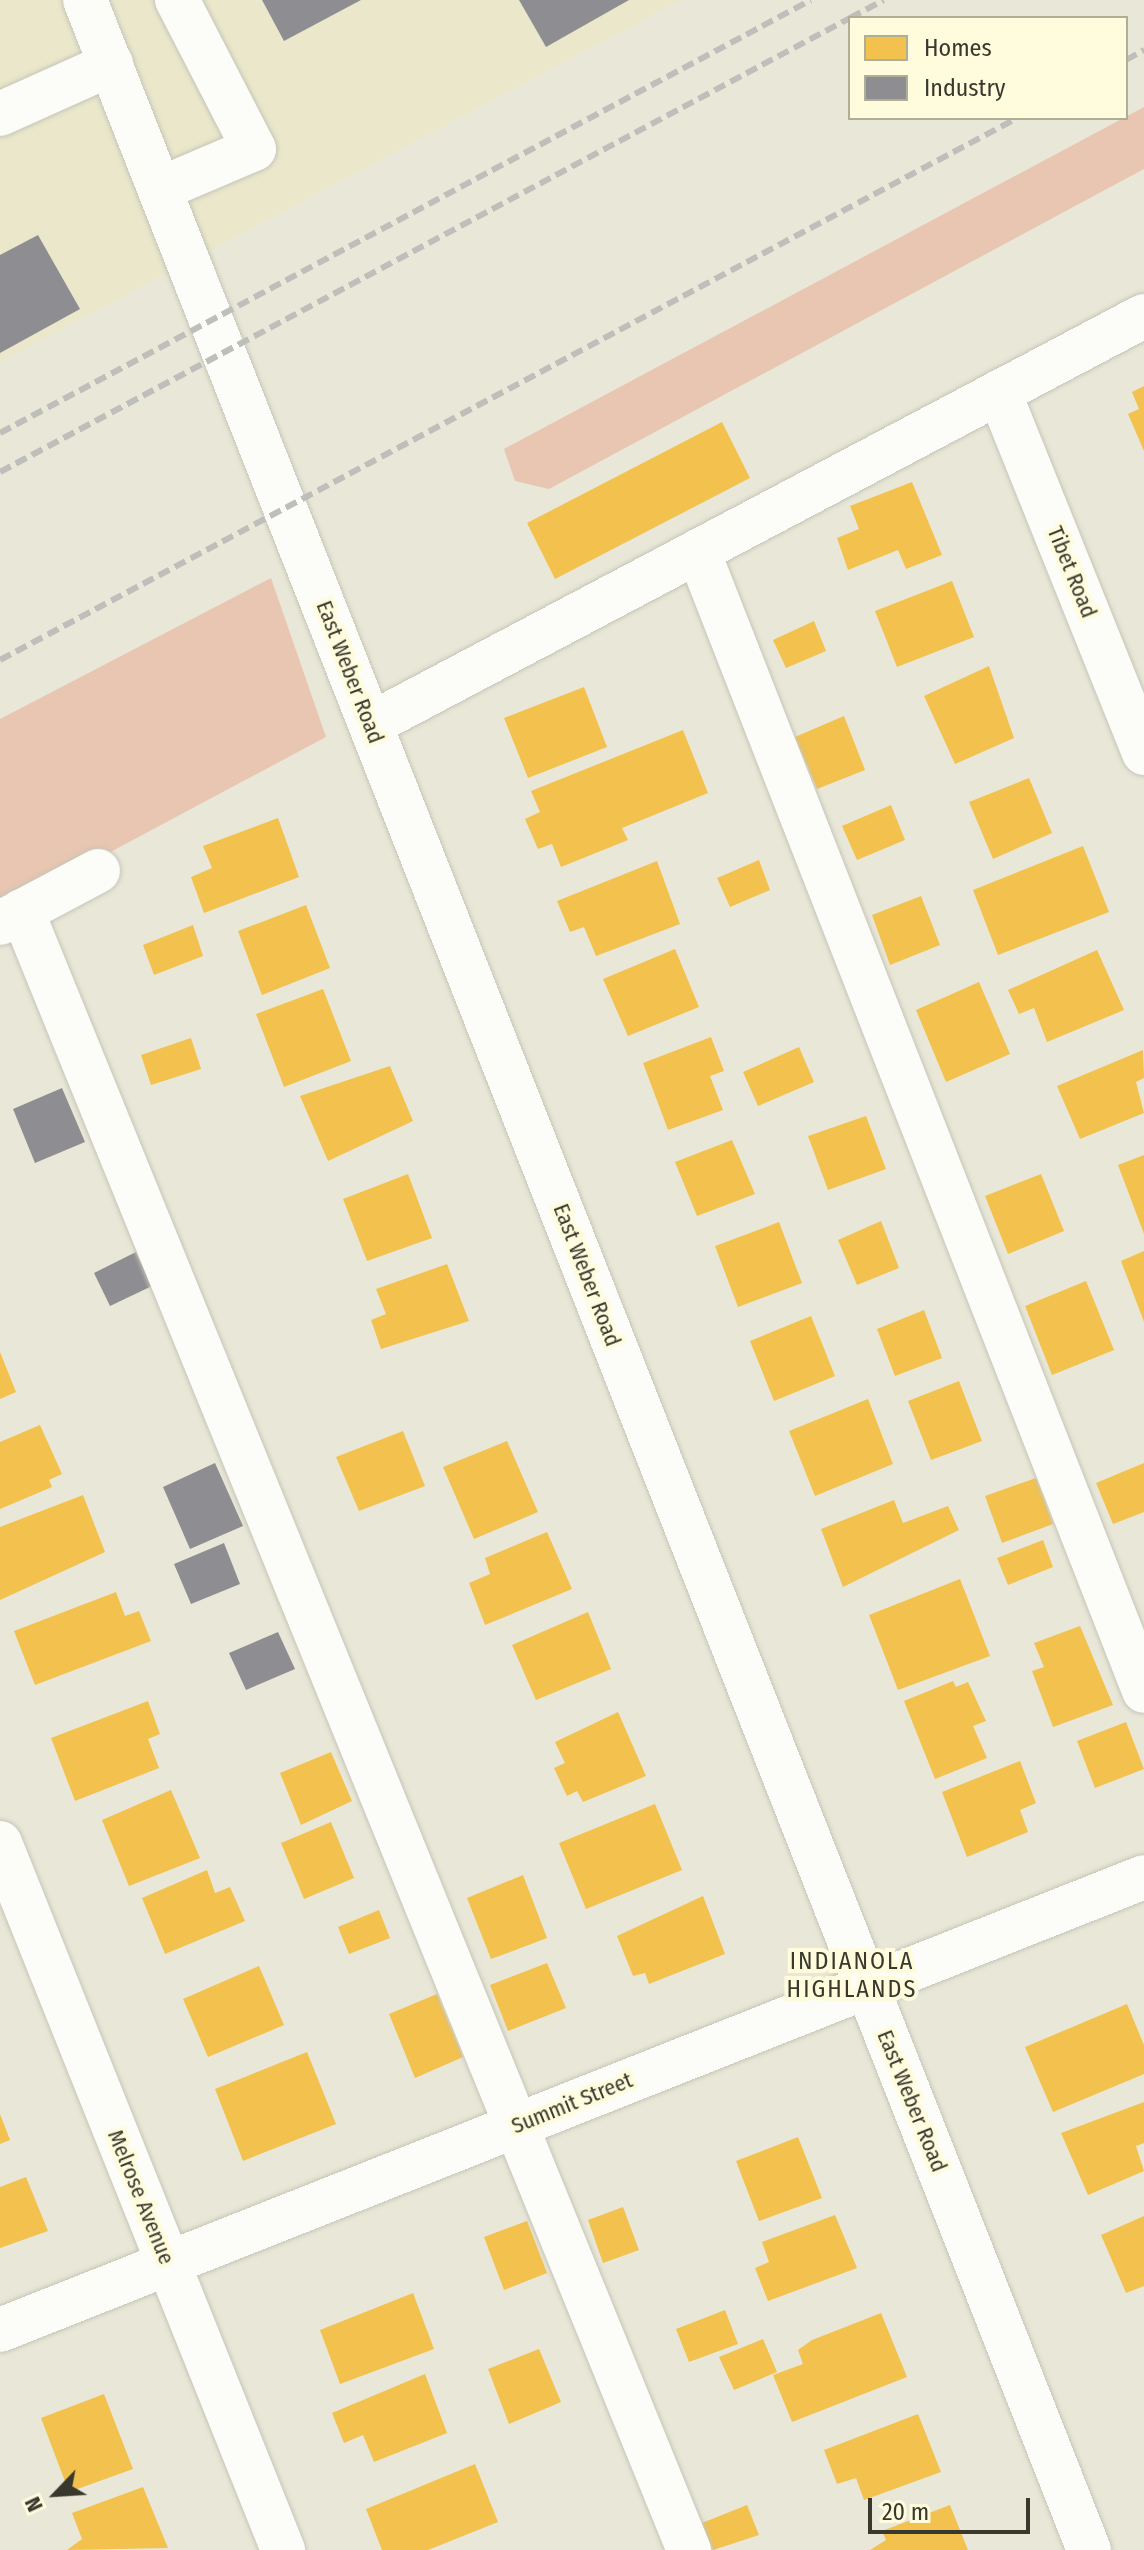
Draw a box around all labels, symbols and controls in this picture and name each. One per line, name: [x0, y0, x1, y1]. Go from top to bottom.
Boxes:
legend: [848, 16, 1128, 120]
text: Homes: [924, 34, 992, 62]
text: Industry: [924, 74, 1006, 102]
street label: Tibet Road: [1042, 522, 1102, 622]
street label: East Weber Road: [311, 597, 389, 747]
street label: East Weber Road: [548, 1200, 626, 1350]
district label: INDIANOLA HIGHLANDS: [787, 1948, 917, 2004]
street label: East Weber Road: [872, 2026, 952, 2176]
street label: Summit Street: [508, 2067, 636, 2139]
street label: Melrose Avenue: [102, 2126, 180, 2268]
north arrow: [16, 2454, 96, 2534]
scale bar: [872, 2482, 1034, 2532]
text: N: [19, 2493, 49, 2516]
text: 20 m: [882, 2498, 929, 2526]

